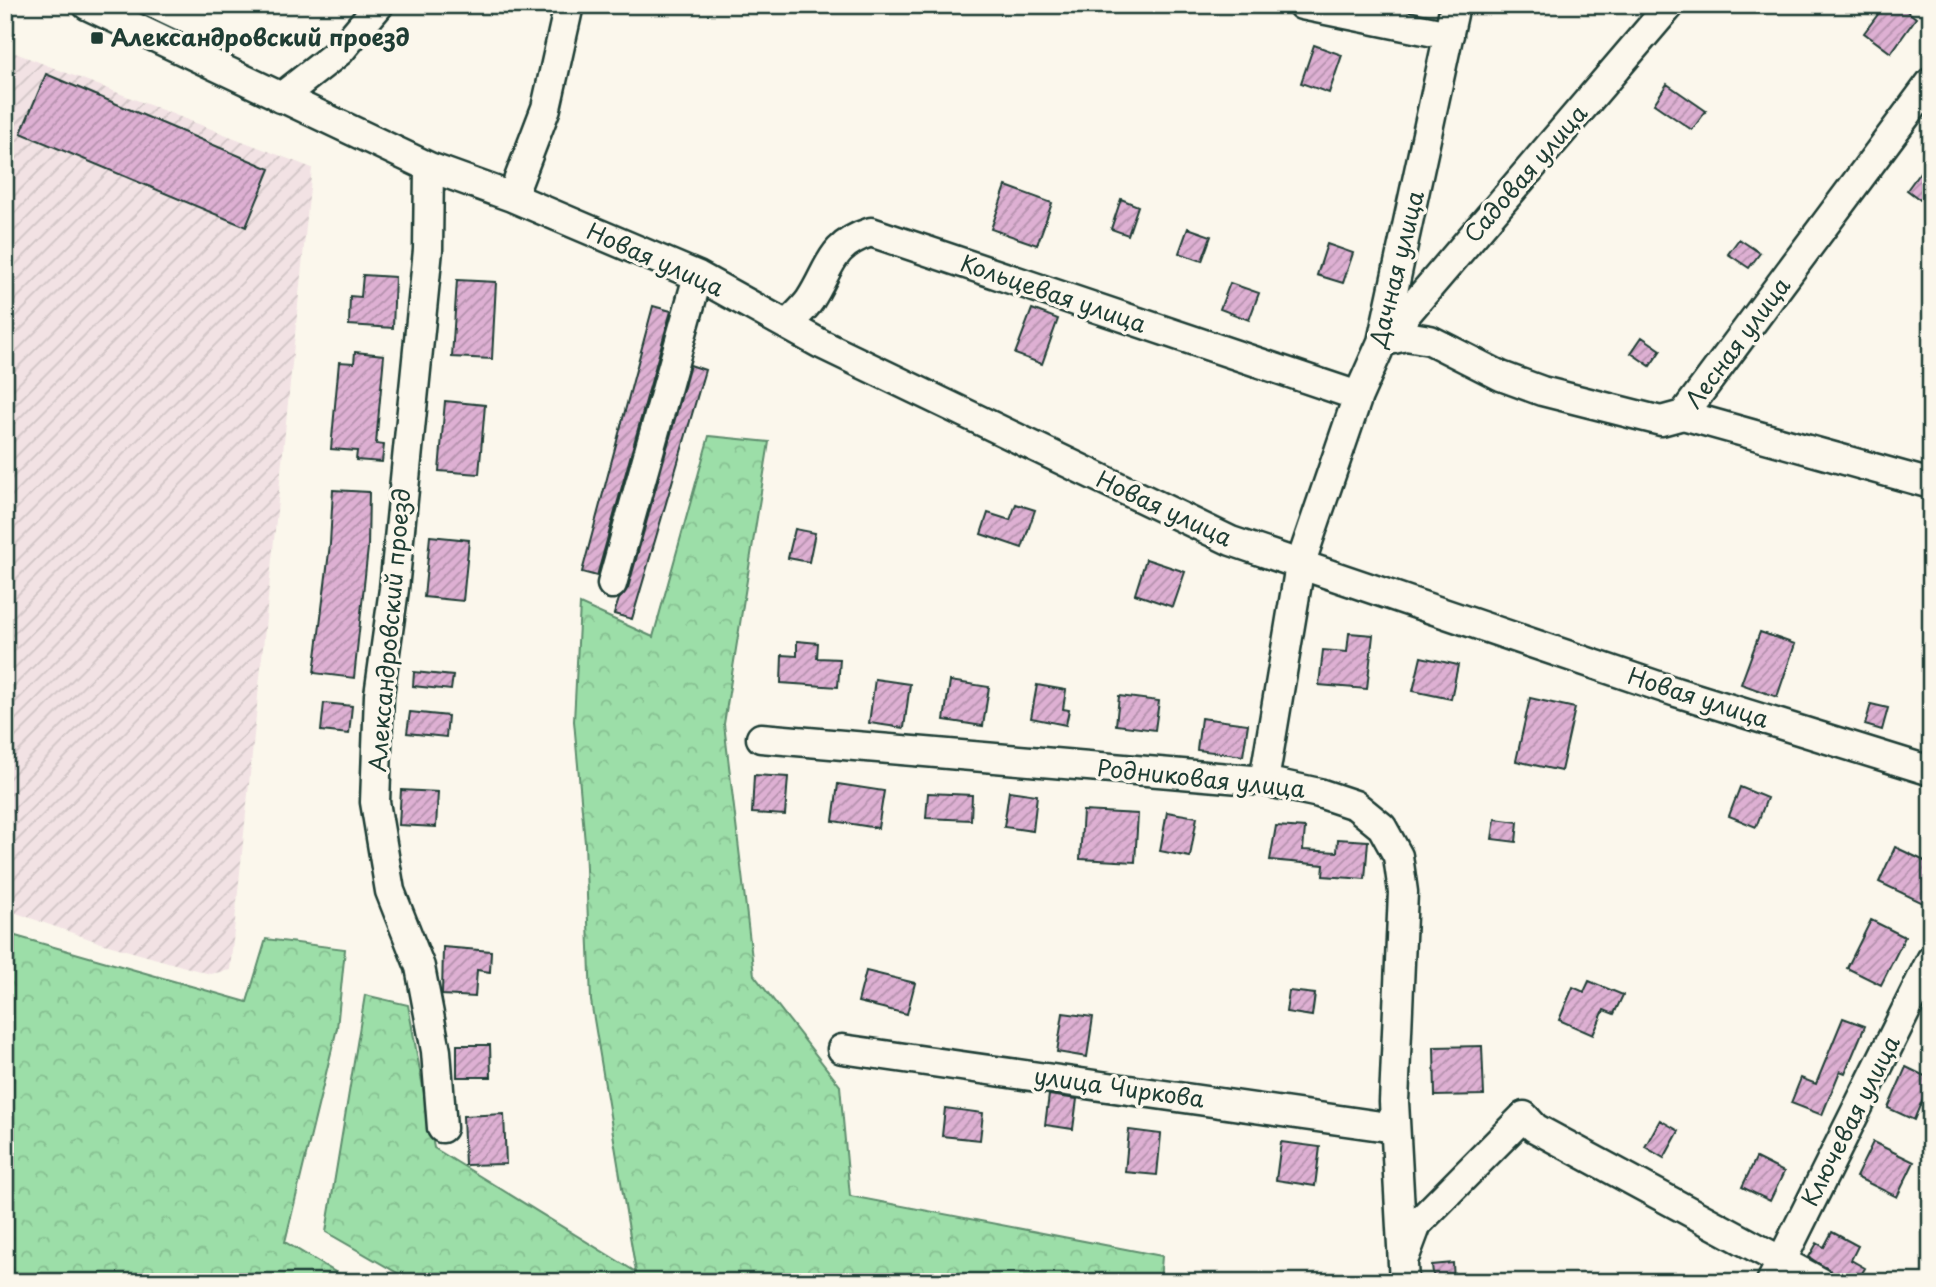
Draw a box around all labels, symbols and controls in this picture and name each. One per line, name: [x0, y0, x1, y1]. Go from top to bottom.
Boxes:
place label: Александровский проезд: [111, 19, 410, 54]
marker: Александровский проезд: [89, 30, 105, 46]
street label: Садовая улица: [1455, 96, 1595, 250]
street label: Дачная улица: [1359, 186, 1432, 352]
street label: Новая улица: [582, 213, 730, 305]
street label: Кольцевая улица: [956, 244, 1152, 341]
street label: Лесная улица: [1676, 269, 1798, 415]
street label: Новая улица: [1091, 461, 1239, 555]
street label: Александровский проезд: [359, 486, 418, 773]
street label: Новая улица: [1623, 657, 1774, 736]
street label: Родниковая улица: [1095, 749, 1307, 806]
street label: Ключевая улица: [1792, 1028, 1908, 1212]
street label: улица Чиркова: [1032, 1057, 1207, 1116]

